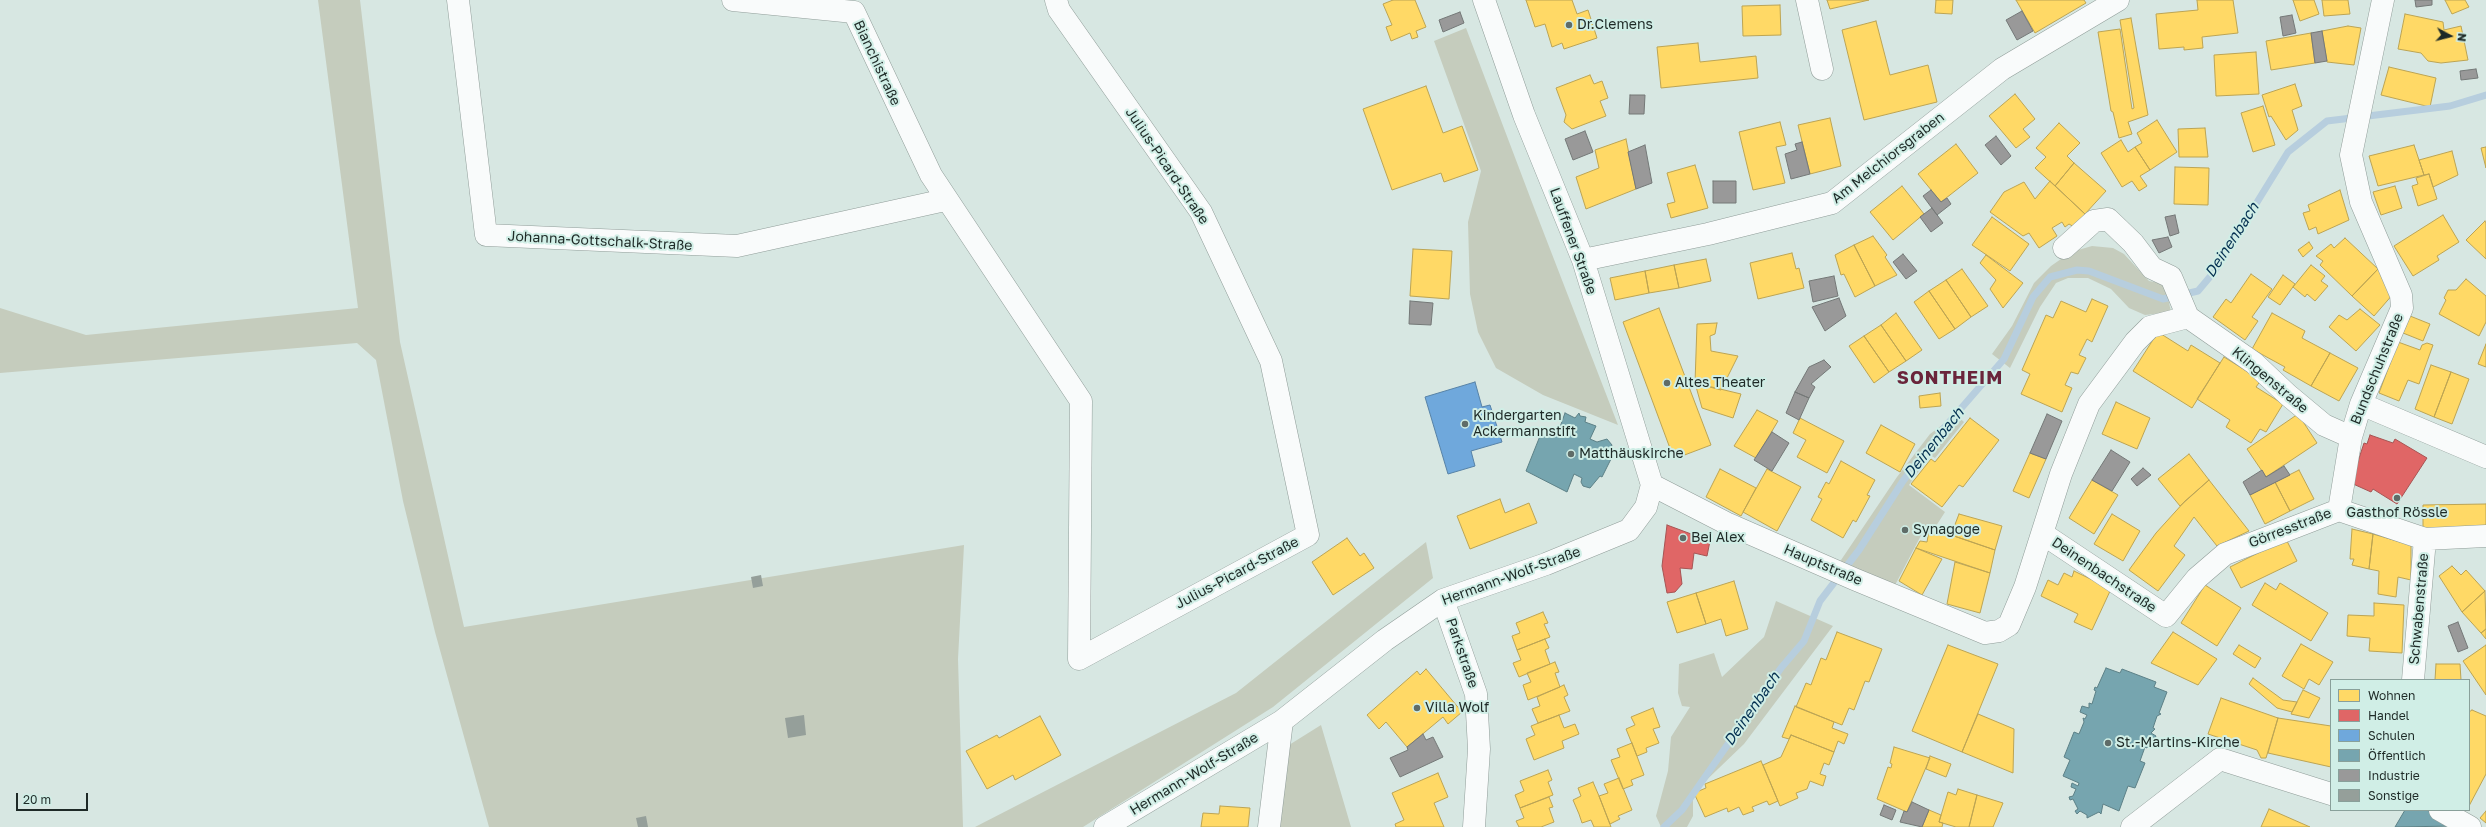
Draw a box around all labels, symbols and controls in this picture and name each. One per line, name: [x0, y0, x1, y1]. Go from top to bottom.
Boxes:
north arrow: [2430, 16, 2470, 56]
place label: Dr.Clemens: [1577, 17, 1653, 33]
street label: Bianchistraße: [850, 18, 904, 108]
marker: Dr.Clemens: [1564, 20, 1574, 30]
text: N: [2455, 33, 2469, 42]
street label: Julius-Picard-Straße: [1122, 104, 1212, 228]
street label: Am Melchiorsgraben: [1828, 109, 1948, 207]
street label: Lauffener Straße: [1546, 185, 1600, 297]
water label: Deinenbach: [2201, 199, 2263, 281]
street label: Johanna-Gottschalk-Straße: [507, 228, 693, 254]
street label: Bundschuhstraße: [2347, 311, 2407, 427]
street label: Klingenstraße: [2229, 343, 2311, 417]
district label: SONTHEIM: [1897, 367, 2003, 389]
place label: Altes Theater: [1675, 375, 1765, 391]
marker: Altes Theater: [1662, 378, 1672, 388]
water label: Deinenbach: [1900, 404, 1968, 482]
place label: Kindergarten Ackermannstift: [1473, 408, 1576, 440]
marker: Kindergarten Ackermannstift: [1460, 419, 1470, 429]
place label: Matthäuskirche: [1579, 446, 1684, 462]
marker: Matthäuskirche: [1566, 449, 1576, 459]
marker: Gasthof Rössle: [2392, 493, 2402, 503]
street label: Görresstraße: [2246, 505, 2334, 551]
place label: Gasthof Rössle: [2346, 505, 2448, 521]
place label: Synagoge: [1913, 522, 1980, 538]
marker: Synagoge: [1900, 525, 1910, 535]
place label: Bei Alex: [1691, 530, 1745, 546]
street label: Julius-Picard-Straße: [1173, 533, 1301, 613]
marker: Bei Alex: [1678, 533, 1688, 543]
street label: Deinenbachstraße: [2049, 534, 2159, 616]
street label: Hauptstraße: [1781, 541, 1865, 589]
street label: Hermann-Wolf-Straße: [1439, 543, 1583, 609]
street label: Schwabenstraße: [2406, 553, 2432, 665]
street label: Parkstraße: [1442, 616, 1482, 690]
water label: Deinenbach: [1720, 669, 1784, 749]
legend: [2330, 679, 2470, 811]
text: Wohnen: [2368, 688, 2415, 703]
place label: Villa Wolf: [1425, 700, 1489, 716]
marker: Villa Wolf: [1412, 703, 1422, 713]
text: Handel: [2368, 708, 2409, 723]
text: Schulen: [2368, 728, 2415, 743]
street label: Hermann-Wolf-Straße: [1127, 729, 1261, 819]
place label: St.-Martins-Kirche: [2116, 735, 2240, 751]
marker: St.-Martins-Kirche: [2103, 738, 2113, 748]
text: Öffentlich: [2368, 748, 2426, 763]
text: Industrie: [2368, 768, 2420, 783]
scale bar: [18, 785, 90, 811]
text: Sonstige: [2368, 788, 2419, 803]
text: 20 m: [23, 792, 51, 807]

